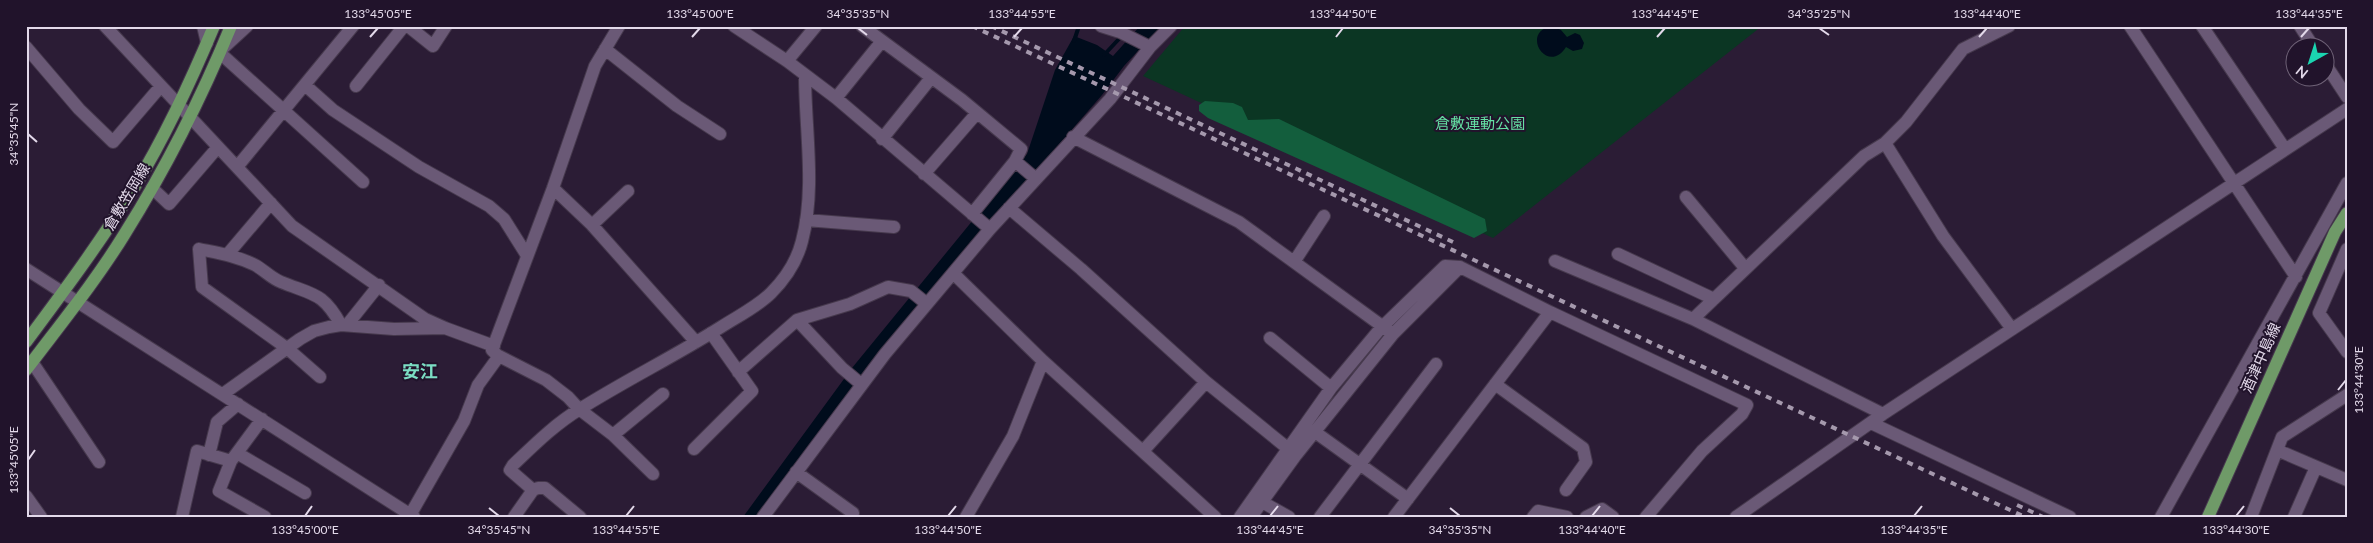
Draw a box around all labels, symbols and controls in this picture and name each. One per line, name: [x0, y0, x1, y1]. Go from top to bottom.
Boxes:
text: 133°45'05"E: [344, 6, 412, 21]
text: 133°45'00"E: [666, 6, 734, 21]
text: 34°35'35"N: [827, 6, 889, 21]
text: 133°44'55"E: [988, 6, 1056, 21]
text: 133°44'50"E: [1309, 6, 1377, 21]
text: 133°44'45"E: [1631, 6, 1699, 21]
text: 34°35'25"N: [1788, 6, 1850, 21]
text: 133°44'40"E: [1953, 6, 2021, 21]
text: 133°44'35"E: [2275, 6, 2343, 21]
north arrow: [2286, 38, 2336, 88]
text: N: [2292, 62, 2311, 82]
text: 34°35'45"N: [6, 103, 21, 165]
park label: 倉敷運動公園: [1435, 114, 1525, 132]
street label: 倉敷笠岡線: [99, 160, 153, 233]
street label: 酒津中島線: [2237, 320, 2284, 396]
text: 133°44'30"E: [2351, 346, 2366, 414]
district label: 安江: [402, 360, 438, 382]
text: 133°45'05"E: [6, 426, 21, 494]
text: 133°45'00"E: [271, 522, 339, 537]
text: 34°35'45"N: [468, 522, 530, 537]
text: 133°44'55"E: [592, 522, 660, 537]
text: 133°44'50"E: [914, 522, 982, 537]
text: 133°44'45"E: [1236, 522, 1304, 537]
text: 34°35'35"N: [1429, 522, 1491, 537]
text: 133°44'40"E: [1558, 522, 1626, 537]
text: 133°44'35"E: [1880, 522, 1948, 537]
text: 133°44'30"E: [2202, 522, 2270, 537]

